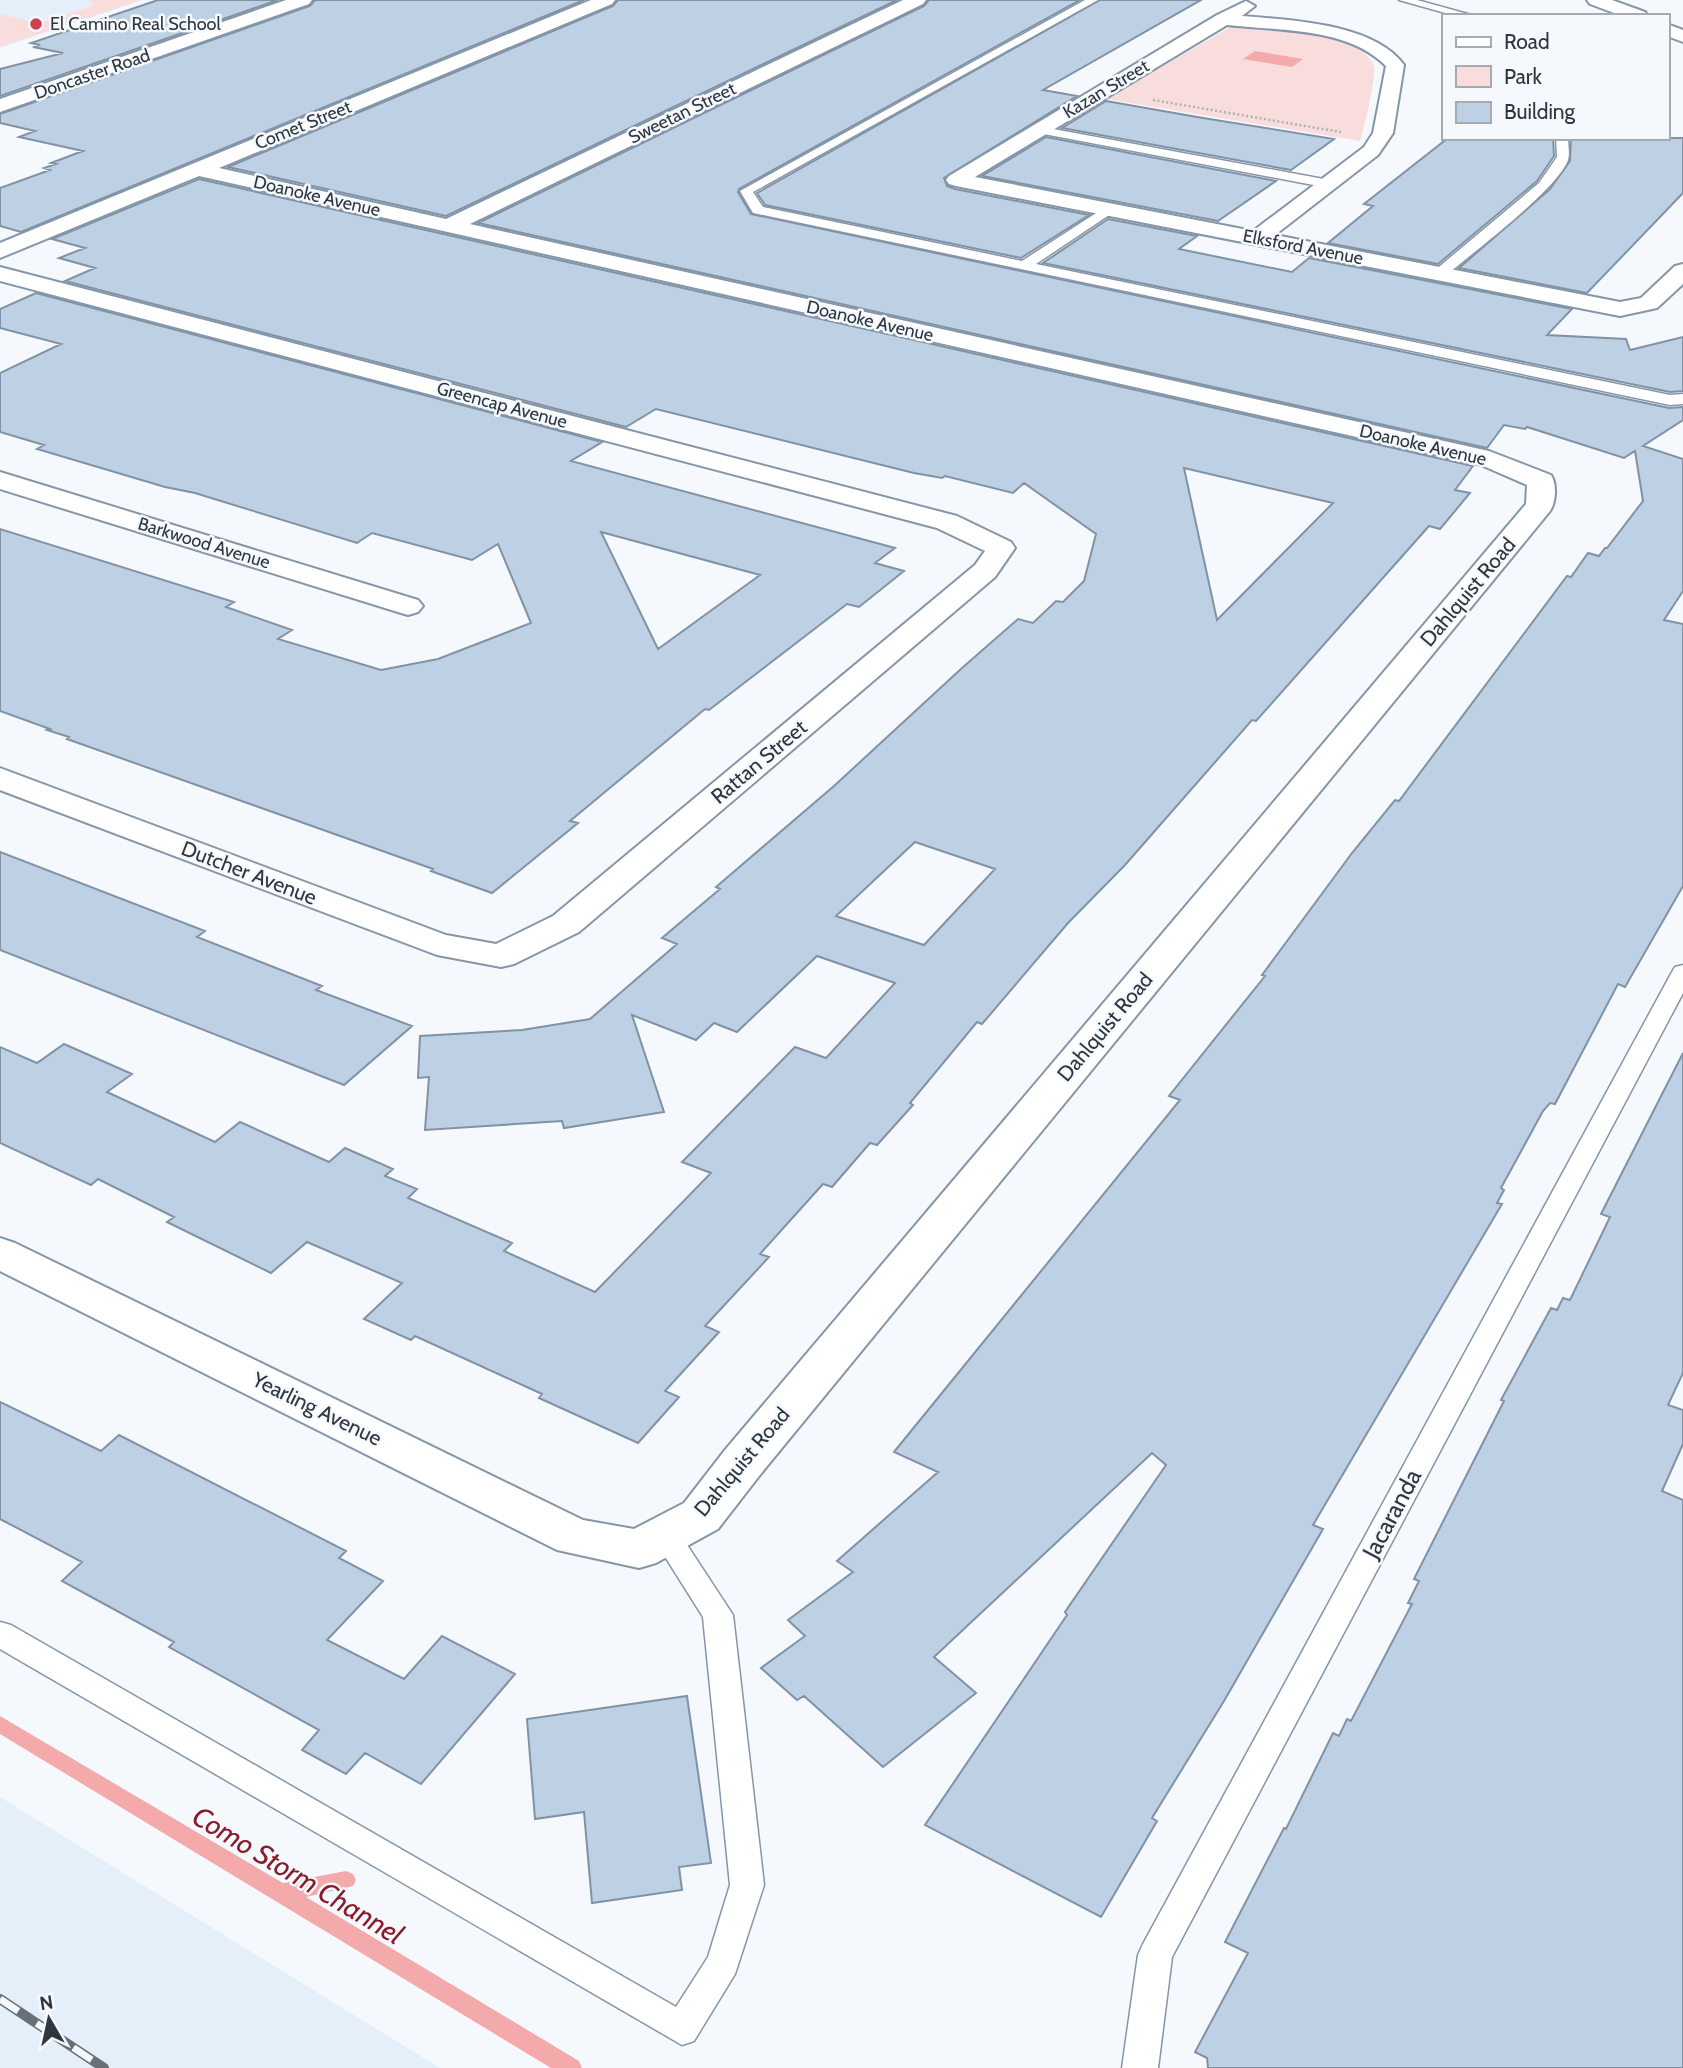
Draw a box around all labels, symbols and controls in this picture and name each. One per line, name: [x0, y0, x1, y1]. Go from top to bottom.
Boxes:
place label: El Camino Real School: [50, 13, 222, 35]
legend: [1442, 14, 1669, 140]
marker: El Camino Real School: [28, 16, 44, 32]
text: Road: [1504, 29, 1550, 54]
street label: Doncaster Road: [31, 44, 153, 104]
street label: Kazan Street: [1059, 55, 1153, 123]
text: Park: [1504, 64, 1542, 89]
street label: Sweetan Street: [625, 78, 739, 148]
street label: Comet Street: [252, 96, 354, 154]
text: Building: [1504, 99, 1576, 124]
street label: Doanoke Avenue: [251, 171, 383, 221]
street label: Elksford Avenue: [1241, 225, 1365, 269]
street label: Doanoke Avenue: [804, 296, 936, 346]
street label: Greencap Avenue: [434, 377, 570, 433]
street label: Doanoke Avenue: [1357, 420, 1489, 470]
street label: Barkwood Avenue: [135, 512, 273, 574]
street label: Dahlquist Road: [1415, 532, 1520, 651]
street label: Rattan Street: [706, 714, 812, 809]
street label: Dutcher Avenue: [178, 835, 321, 910]
street label: Dahlquist Road: [1052, 967, 1157, 1086]
street label: Yearling Avenue: [248, 1366, 386, 1451]
street label: Dahlquist Road: [689, 1402, 794, 1521]
street label: Jacaranda: [1356, 1464, 1427, 1564]
water label: Como Storm Channel: [186, 1799, 410, 1952]
north arrow: [14, 1984, 84, 2054]
text: N: [38, 1990, 55, 2015]

